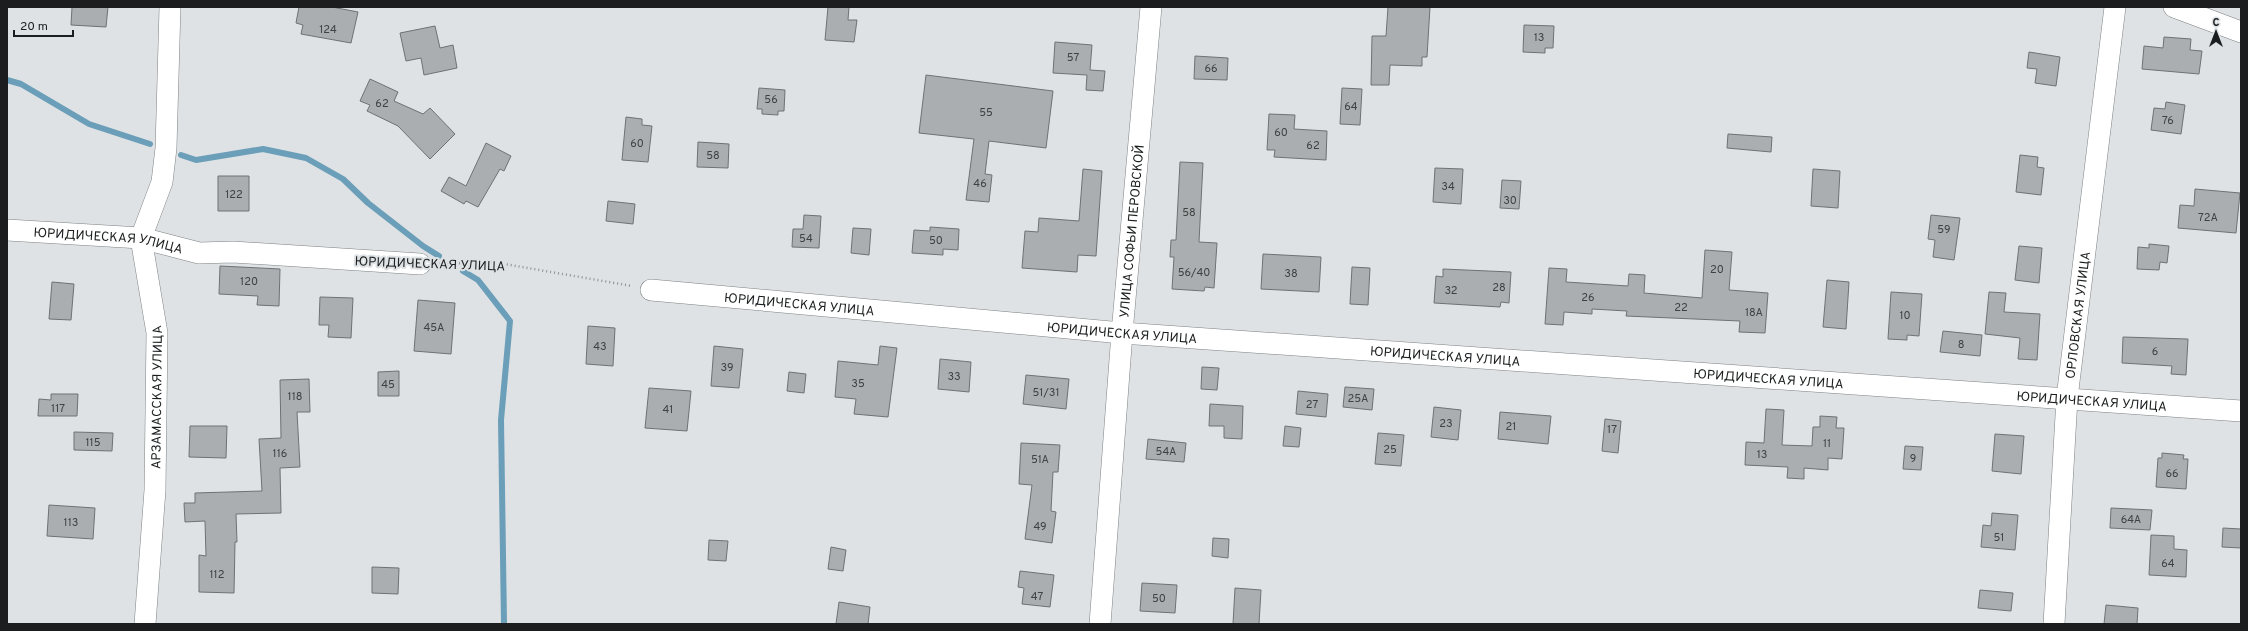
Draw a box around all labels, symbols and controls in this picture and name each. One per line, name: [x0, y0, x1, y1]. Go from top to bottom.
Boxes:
scale bar: [14, 12, 73, 38]
north arrow: [2196, 12, 2236, 52]
text: С: [2212, 16, 2220, 30]
text: 20 m: [20, 19, 48, 35]
house number: 124: [319, 23, 337, 37]
house number: 13: [1534, 31, 1544, 45]
house number: 57: [1067, 51, 1079, 65]
house number: 66: [1204, 62, 1218, 76]
house number: 56: [764, 93, 778, 107]
house number: 62: [375, 97, 389, 111]
house number: 64: [1344, 100, 1358, 114]
house number: 55: [979, 106, 993, 120]
house number: 76: [2162, 114, 2174, 128]
house number: 60: [1274, 126, 1288, 140]
house number: 60: [630, 137, 644, 151]
house number: 62: [1306, 139, 1320, 153]
street label: УЛИЦА СОФЬИ ПЕРОВСКОЙ: [1117, 144, 1149, 319]
house number: 58: [706, 149, 720, 163]
house number: 46: [973, 177, 987, 191]
house number: 34: [1441, 180, 1455, 194]
house number: 122: [225, 188, 243, 202]
house number: 30: [1503, 194, 1517, 208]
house number: 58: [1182, 206, 1196, 220]
house number: 72А: [2198, 211, 2218, 225]
house number: 59: [1937, 223, 1951, 237]
street label: ЮРИДИЧЕСКАЯ УЛИЦА: [33, 226, 184, 259]
house number: 54: [799, 232, 813, 246]
house number: 50: [929, 234, 943, 248]
street label: ОРЛОВСКАЯ УЛИЦА: [2063, 250, 2095, 380]
street label: ЮРИДИЧЕСКАЯ УЛИЦА: [354, 254, 506, 276]
house number: 20: [1710, 263, 1724, 277]
house number: 56/40: [1178, 266, 1210, 280]
house number: 38: [1284, 267, 1298, 281]
house number: 120: [240, 275, 258, 289]
house number: 28: [1492, 281, 1506, 295]
house number: 32: [1444, 284, 1458, 298]
street label: ЮРИДИЧЕСКАЯ УЛИЦА: [723, 291, 875, 320]
house number: 26: [1581, 291, 1595, 305]
house number: 22: [1674, 301, 1688, 315]
house number: 18А: [1745, 306, 1763, 320]
house number: 10: [1899, 309, 1911, 323]
street label: ЮРИДИЧЕСКАЯ УЛИЦА: [1046, 320, 1198, 348]
house number: 45А: [424, 321, 444, 335]
street label: АРЗАМАССКАЯ УЛИЦА: [149, 324, 167, 469]
house number: 8: [1958, 338, 1964, 352]
house number: 43: [593, 340, 607, 354]
street label: ЮРИДИЧЕСКАЯ УЛИЦА: [1369, 344, 1521, 371]
house number: 6: [2152, 345, 2158, 359]
house number: 39: [721, 361, 733, 375]
street label: ЮРИДИЧЕСКАЯ УЛИЦА: [1693, 367, 1844, 393]
house number: 33: [947, 370, 961, 384]
house number: 35: [851, 377, 865, 391]
house number: 45: [381, 378, 395, 392]
house number: 51/31: [1032, 386, 1060, 400]
street label: ЮРИДИЧЕСКАЯ УЛИЦА: [2016, 389, 2167, 416]
house number: 118: [288, 390, 302, 404]
house number: 25А: [1348, 392, 1368, 406]
house number: 27: [1306, 398, 1318, 412]
house number: 117: [51, 402, 65, 416]
house number: 41: [663, 403, 673, 417]
house number: 23: [1439, 417, 1453, 431]
house number: 21: [1506, 420, 1516, 434]
house number: 17: [1607, 423, 1617, 437]
house number: 115: [85, 436, 101, 450]
house number: 11: [1823, 437, 1831, 451]
house number: 25: [1383, 443, 1397, 457]
house number: 54А: [1155, 445, 1177, 459]
house number: 116: [273, 447, 287, 461]
house number: 13: [1757, 448, 1767, 462]
house number: 9: [1910, 452, 1916, 466]
house number: 51А: [1031, 453, 1049, 467]
house number: 66: [2165, 467, 2179, 481]
house number: 64А: [2121, 513, 2141, 527]
house number: 113: [64, 516, 78, 530]
house number: 49: [1033, 520, 1047, 534]
house number: 51: [1994, 531, 2004, 545]
house number: 64: [2161, 557, 2175, 571]
house number: 112: [210, 568, 224, 582]
house number: 47: [1031, 590, 1043, 604]
house number: 50: [1152, 592, 1166, 606]

